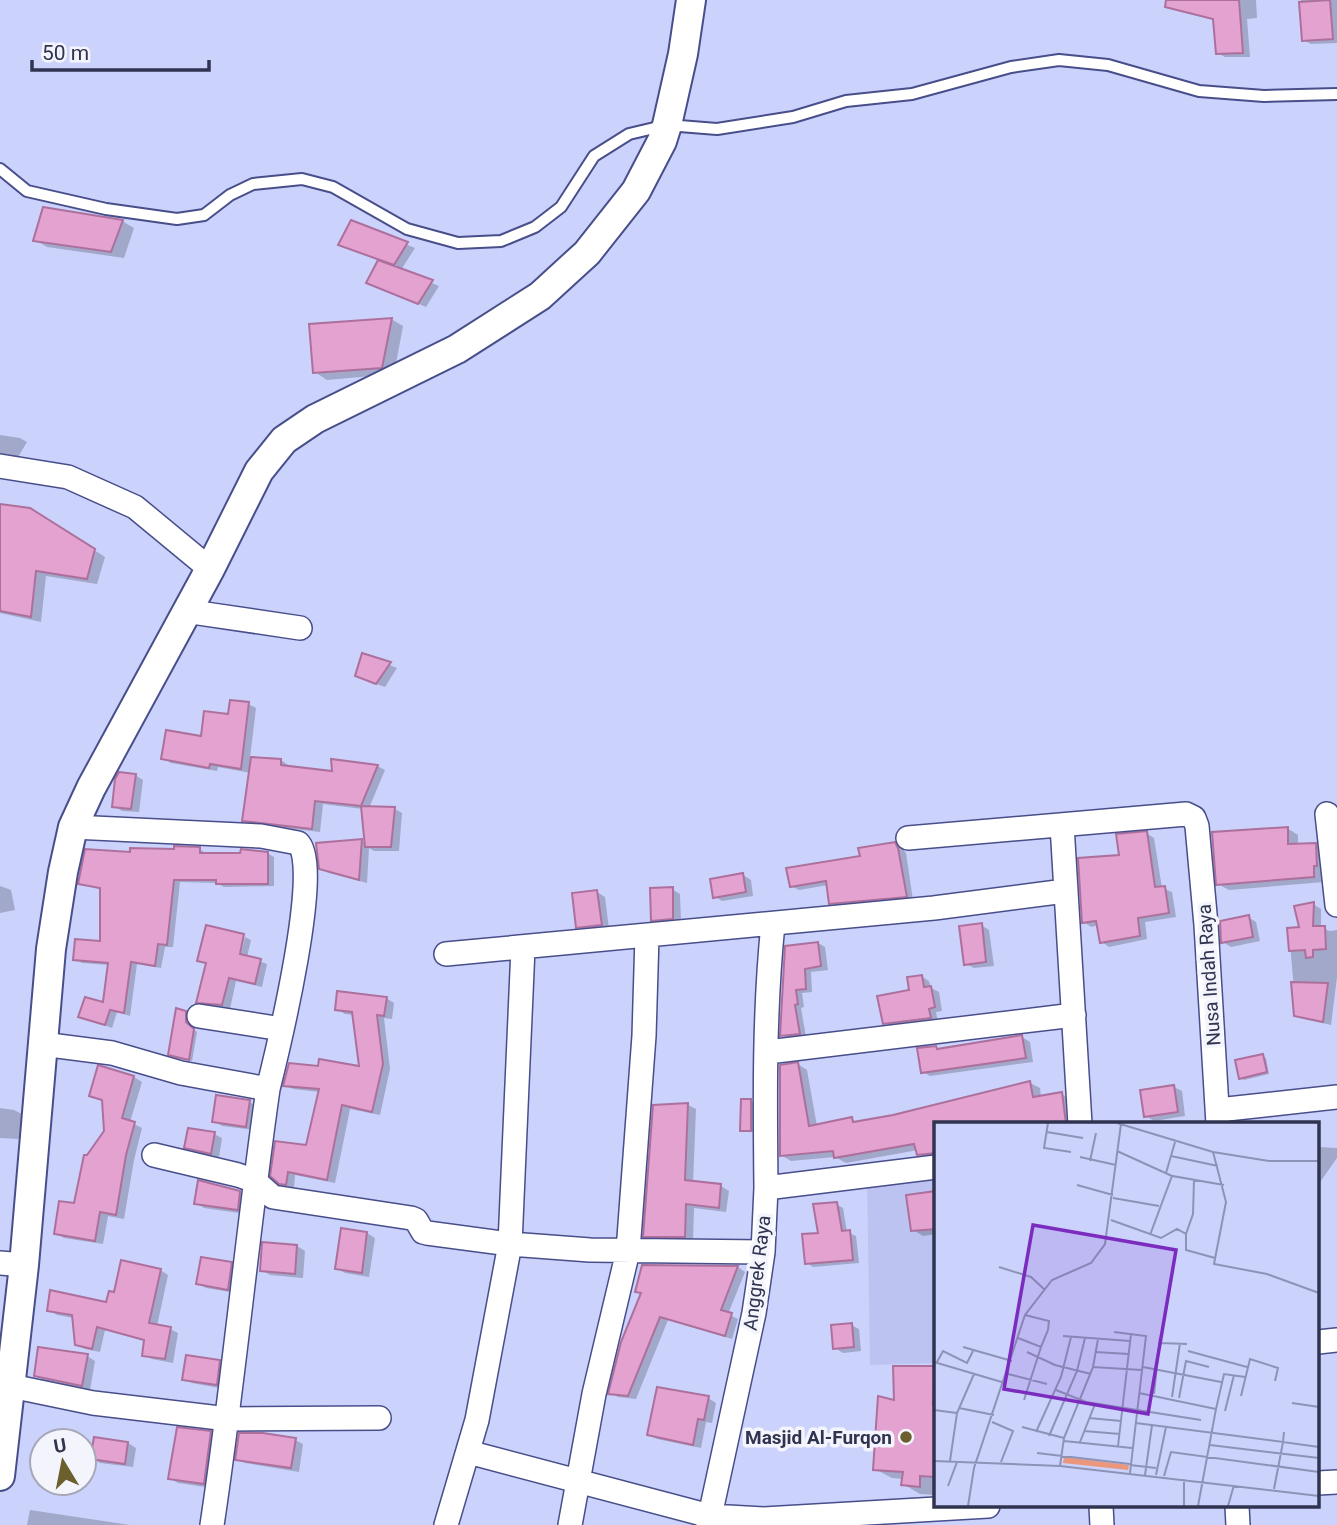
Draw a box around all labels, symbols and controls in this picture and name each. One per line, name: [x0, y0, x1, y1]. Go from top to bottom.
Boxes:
scale bar: [32, 28, 208, 72]
text: 50 m: [42, 41, 89, 65]
street label: Nusa Indah Raya: [1193, 903, 1225, 1047]
inset map: [934, 1122, 1320, 1508]
street label: Anggrek Raya: [739, 1214, 775, 1332]
place label: Masjid Al-Furqon: [745, 1426, 892, 1449]
north arrow: [28, 1427, 98, 1497]
marker: Masjid Al-Furqon: [898, 1429, 914, 1445]
text: U: [52, 1433, 68, 1458]

